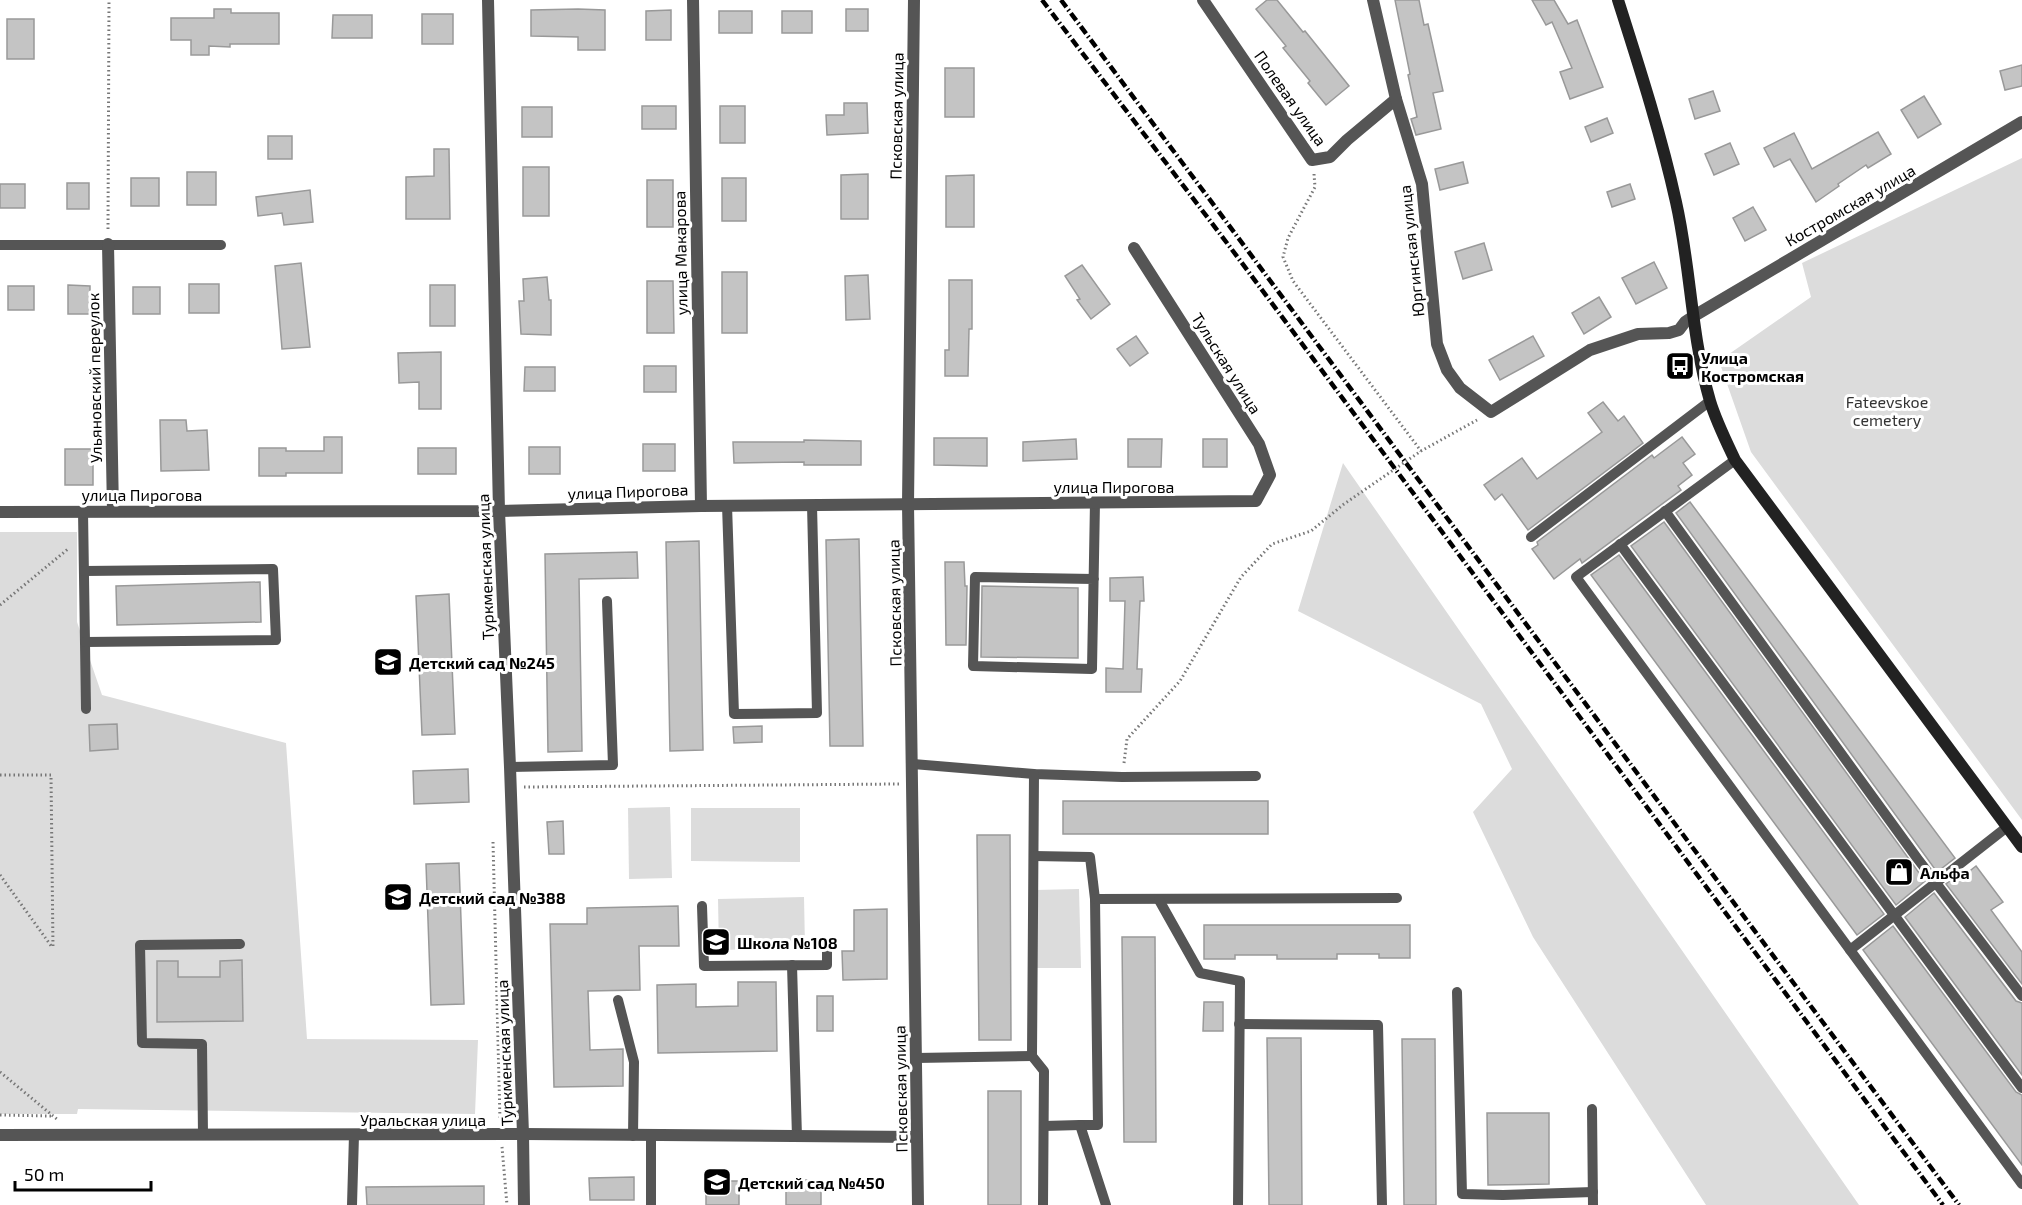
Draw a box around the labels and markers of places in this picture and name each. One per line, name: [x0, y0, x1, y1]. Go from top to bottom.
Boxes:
place label: Улица Костромская: [1701, 348, 1804, 385]
bus stop icon: Улица Костромская: [1664, 350, 1696, 382]
school or university icon: Детский сад №245: [372, 646, 404, 678]
place label: Детский сад №245: [409, 653, 555, 672]
shop icon: Альфа: [1883, 856, 1915, 888]
place label: Альфа: [1920, 863, 1970, 882]
school or university icon: Детский сад №388: [382, 881, 414, 913]
place label: Детский сад №388: [419, 888, 566, 907]
school or university icon: Школа №108: [700, 926, 732, 958]
place label: Школа №108: [737, 933, 838, 952]
school or university icon: Детский сад №450: [701, 1166, 733, 1198]
place label: Детский сад №450: [738, 1173, 885, 1192]

